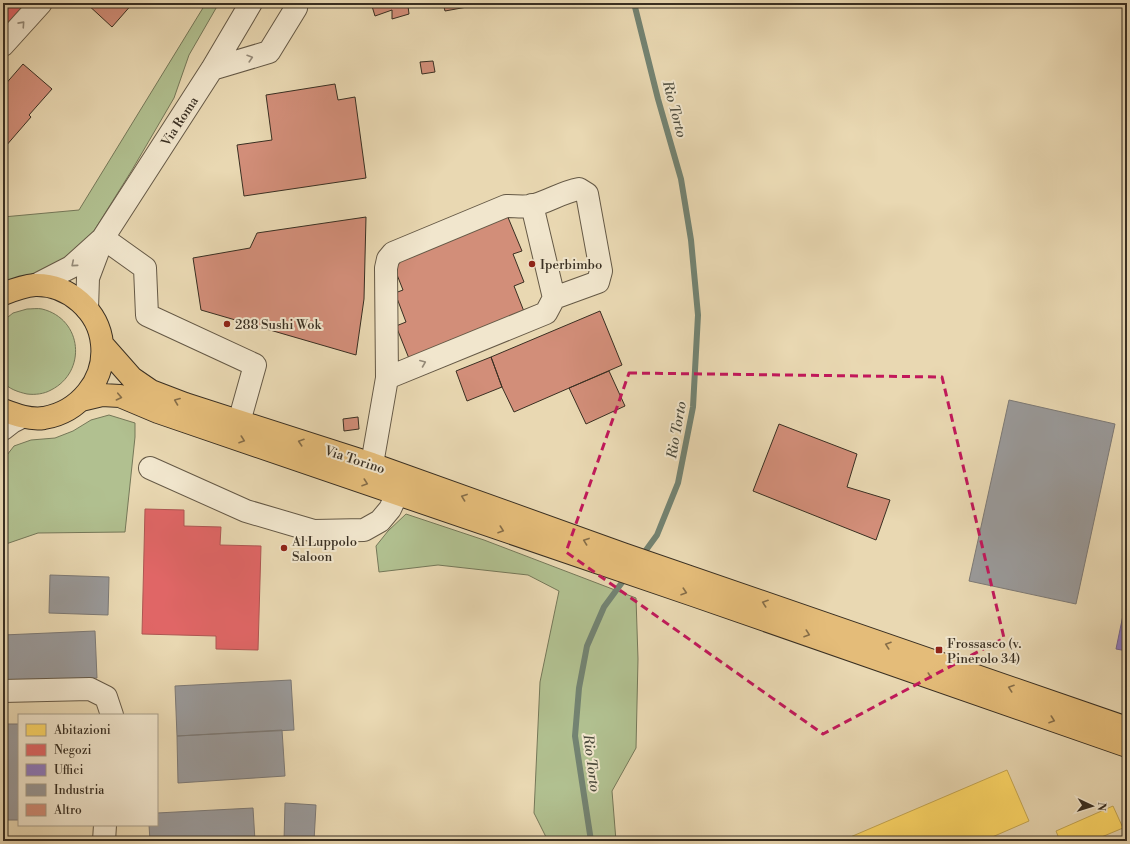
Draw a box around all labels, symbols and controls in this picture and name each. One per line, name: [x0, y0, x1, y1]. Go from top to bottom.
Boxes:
one-way arrow: [17, 21, 25, 29]
one-way arrow: [246, 54, 253, 63]
water label: Rio Torto: [658, 78, 690, 140]
street label: Via Roma: [157, 93, 202, 150]
place label: Iperbimbo: [540, 257, 602, 273]
one-way arrow: [71, 259, 79, 266]
marker: Iperbimbo: [527, 259, 537, 269]
place label: 288 Sushi Wok: [235, 317, 323, 333]
marker: 288 Sushi Wok: [222, 319, 232, 329]
one-way arrow: [419, 360, 426, 368]
one-way arrow: [116, 393, 123, 401]
one-way arrow: [174, 398, 181, 406]
water label: Rio Torto: [663, 400, 691, 461]
one-way arrow: [238, 436, 245, 444]
one-way arrow: [298, 438, 305, 447]
street label: Via Torino: [321, 442, 387, 477]
one-way arrow: [361, 478, 368, 486]
one-way arrow: [460, 494, 467, 502]
one-way arrow: [497, 525, 504, 533]
place label: Al Luppolo Saloon: [291, 534, 357, 565]
one-way arrow: [583, 537, 590, 546]
marker: Al Luppolo Saloon: [279, 543, 289, 553]
one-way arrow: [680, 587, 687, 596]
one-way arrow: [762, 599, 769, 608]
one-way arrow: [803, 630, 810, 638]
place label: Frossasco (v. Pinerolo 34): [947, 636, 1021, 667]
one-way arrow: [885, 641, 892, 650]
marker: Frossasco (v. Pinerolo 34): [934, 645, 944, 655]
one-way arrow: [926, 672, 933, 681]
one-way arrow: [1008, 684, 1015, 692]
legend: [18, 714, 158, 826]
one-way arrow: [1049, 715, 1056, 724]
text: Abitazioni: [53, 723, 111, 738]
water label: Rio Torto: [578, 732, 603, 793]
text: Negozi: [54, 743, 92, 758]
text: Uffici: [54, 763, 83, 778]
text: Industria: [54, 783, 105, 798]
north arrow: [1072, 786, 1112, 826]
text: N: [1094, 802, 1108, 812]
text: Altro: [53, 803, 82, 818]

